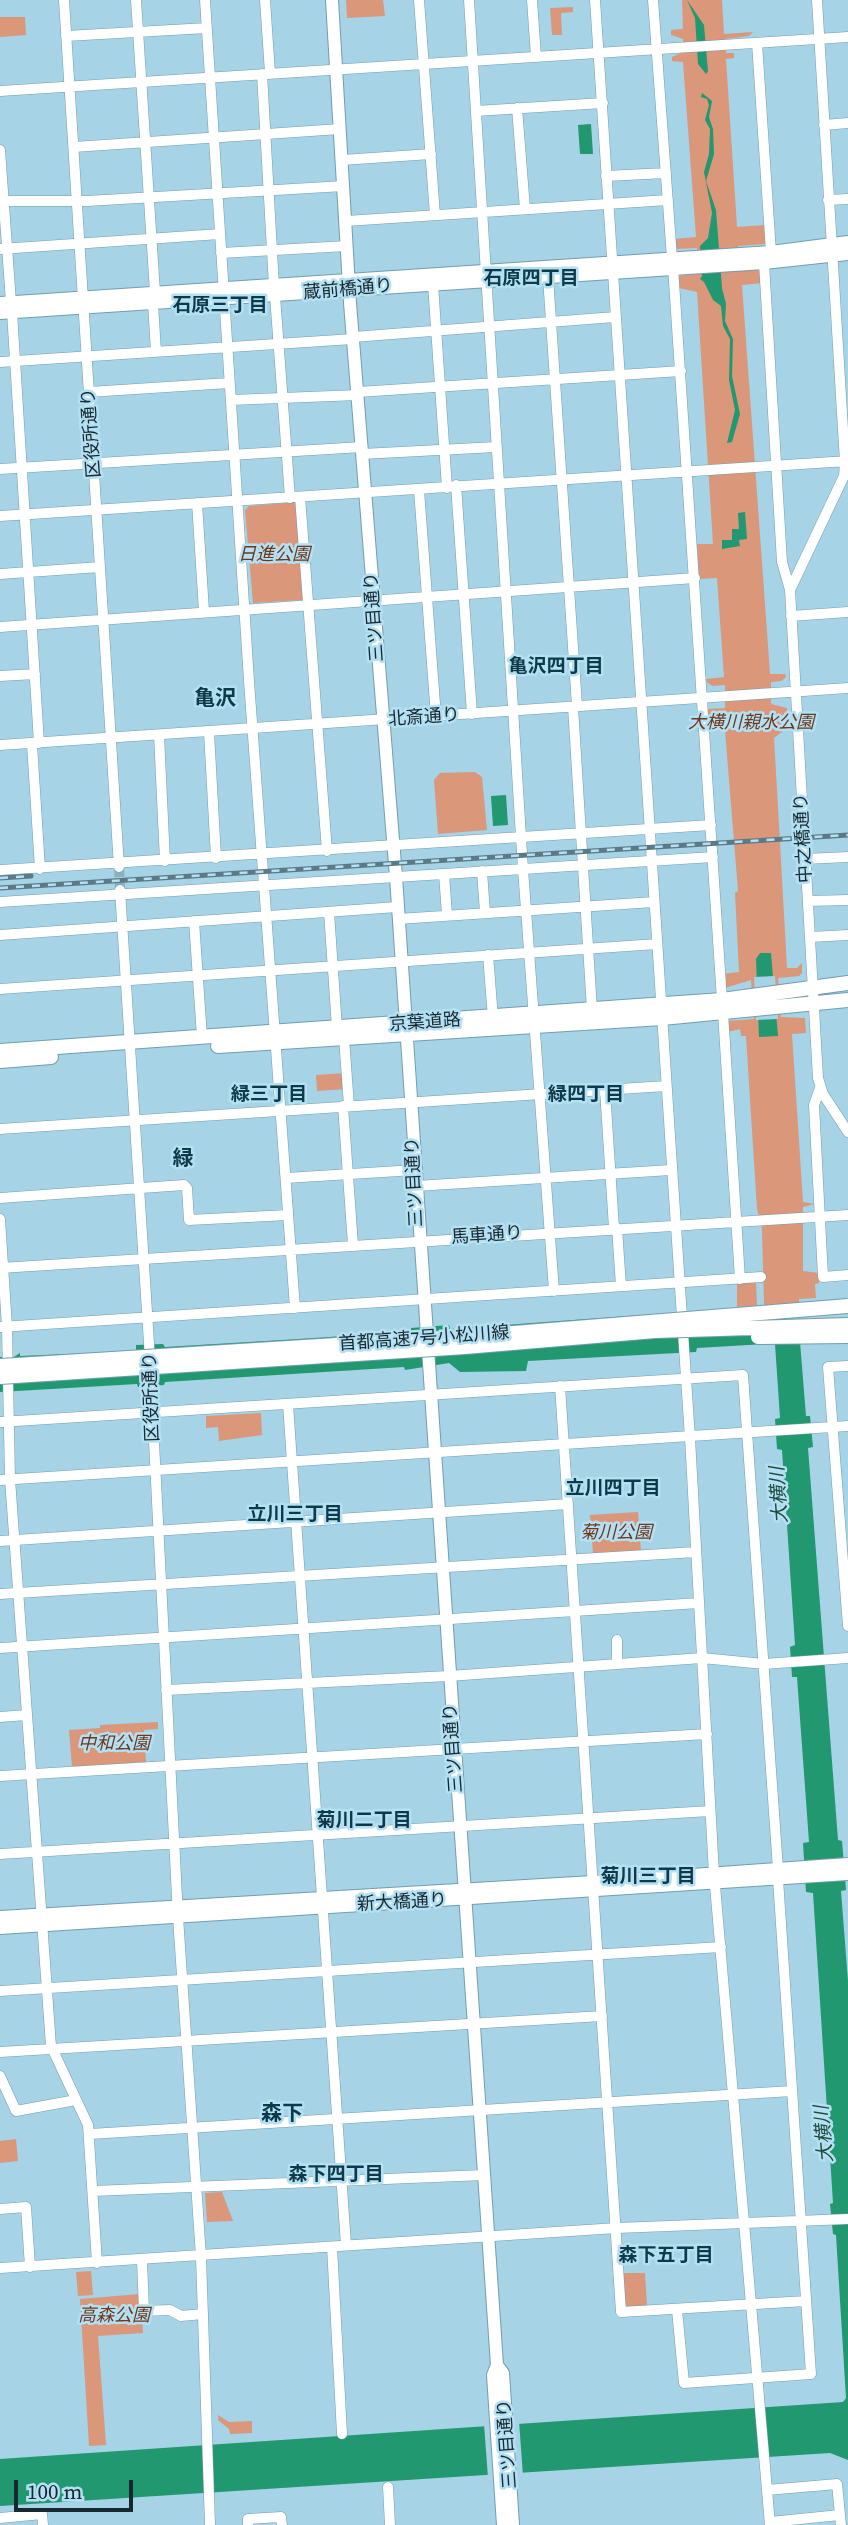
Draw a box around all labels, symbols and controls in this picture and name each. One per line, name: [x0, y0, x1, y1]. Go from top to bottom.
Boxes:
district label: 石原四丁目: [484, 268, 578, 290]
street label: 蔵前橋通り: [302, 275, 394, 305]
district label: 石原三丁目: [173, 295, 267, 317]
street label: 区役所通り: [78, 387, 106, 479]
park label: 日進公園: [238, 544, 310, 566]
street label: 三ツ目通り: [361, 571, 389, 663]
district label: 亀沢四丁目: [509, 656, 603, 678]
district label: 亀沢: [194, 687, 236, 713]
street label: 北斎通り: [387, 705, 461, 731]
park label: 大横川親水公園: [688, 712, 814, 734]
street label: 中之橋通り: [791, 792, 817, 884]
street label: 京葉道路: [388, 1010, 462, 1036]
district label: 緑三丁目: [231, 1084, 307, 1106]
district label: 緑四丁目: [548, 1084, 624, 1106]
street label: 三ツ目通り: [402, 1136, 428, 1228]
district label: 緑: [173, 1147, 193, 1173]
street label: 馬車通り: [450, 1223, 524, 1249]
street label: 首都高速7号小松川線: [338, 1322, 510, 1356]
street label: 区役所通り: [140, 1352, 164, 1442]
water label: 大横川: [767, 1466, 793, 1524]
district label: 立川四丁目: [566, 1478, 660, 1500]
district label: 立川三丁目: [248, 1504, 342, 1526]
park label: 菊川公園: [580, 1522, 652, 1544]
street label: 三ツ目通り: [440, 1702, 468, 1794]
park label: 中和公園: [78, 1733, 150, 1755]
district label: 菊川二丁目: [317, 1810, 411, 1832]
district label: 菊川三丁目: [601, 1866, 695, 1888]
street label: 新大橋通り: [356, 1890, 448, 1916]
district label: 森下: [261, 2102, 303, 2128]
water label: 大横川: [811, 2105, 839, 2163]
district label: 森下四丁目: [289, 2164, 383, 2186]
district label: 森下五丁目: [619, 2245, 713, 2267]
park label: 高森公園: [78, 2305, 150, 2327]
street label: 三ツ目通り: [494, 2398, 522, 2490]
scale bar: [18, 2466, 136, 2510]
text: 100 m: [27, 2477, 82, 2506]

